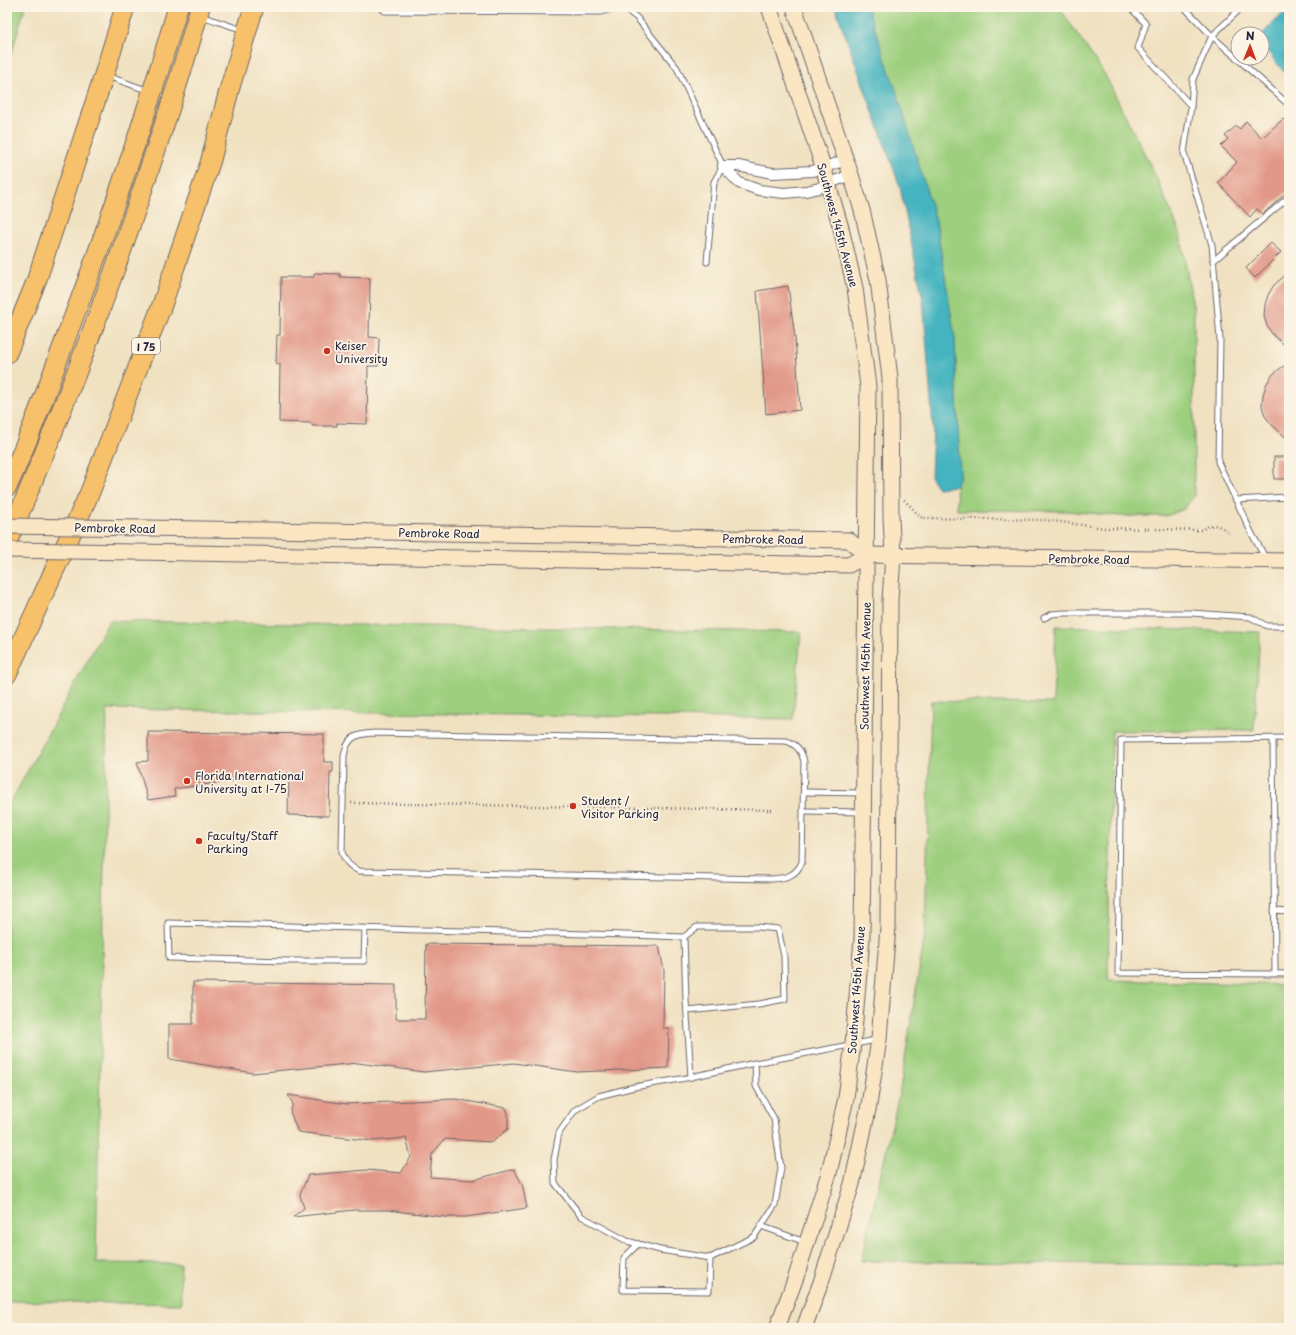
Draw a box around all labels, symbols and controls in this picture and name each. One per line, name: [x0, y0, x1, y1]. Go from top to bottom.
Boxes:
north arrow: [1230, 26, 1270, 66]
text: N: [1246, 27, 1255, 44]
street label: Southwest 145th Avenue: [813, 161, 863, 289]
place label: Keiser University: [335, 337, 388, 367]
road number: I 75: [132, 338, 160, 354]
marker: Keiser University: [322, 346, 332, 356]
street label: Pembroke Road: [74, 519, 156, 537]
street label: Pembroke Road: [398, 524, 480, 542]
street label: Pembroke Road: [722, 530, 804, 548]
street label: Pembroke Road: [1048, 550, 1130, 568]
street label: Southwest 145th Avenue: [855, 602, 875, 730]
place label: Florida International University at I-75: [195, 767, 304, 797]
marker: Florida International University at I-75: [182, 776, 192, 786]
place label: Student / Visitor Parking: [581, 792, 659, 822]
marker: Student / Visitor Parking: [568, 801, 578, 811]
place label: Faculty/Staff Parking: [207, 827, 279, 857]
marker: Faculty/Staff Parking: [194, 836, 204, 846]
street label: Southwest 145th Avenue: [843, 925, 869, 1055]

